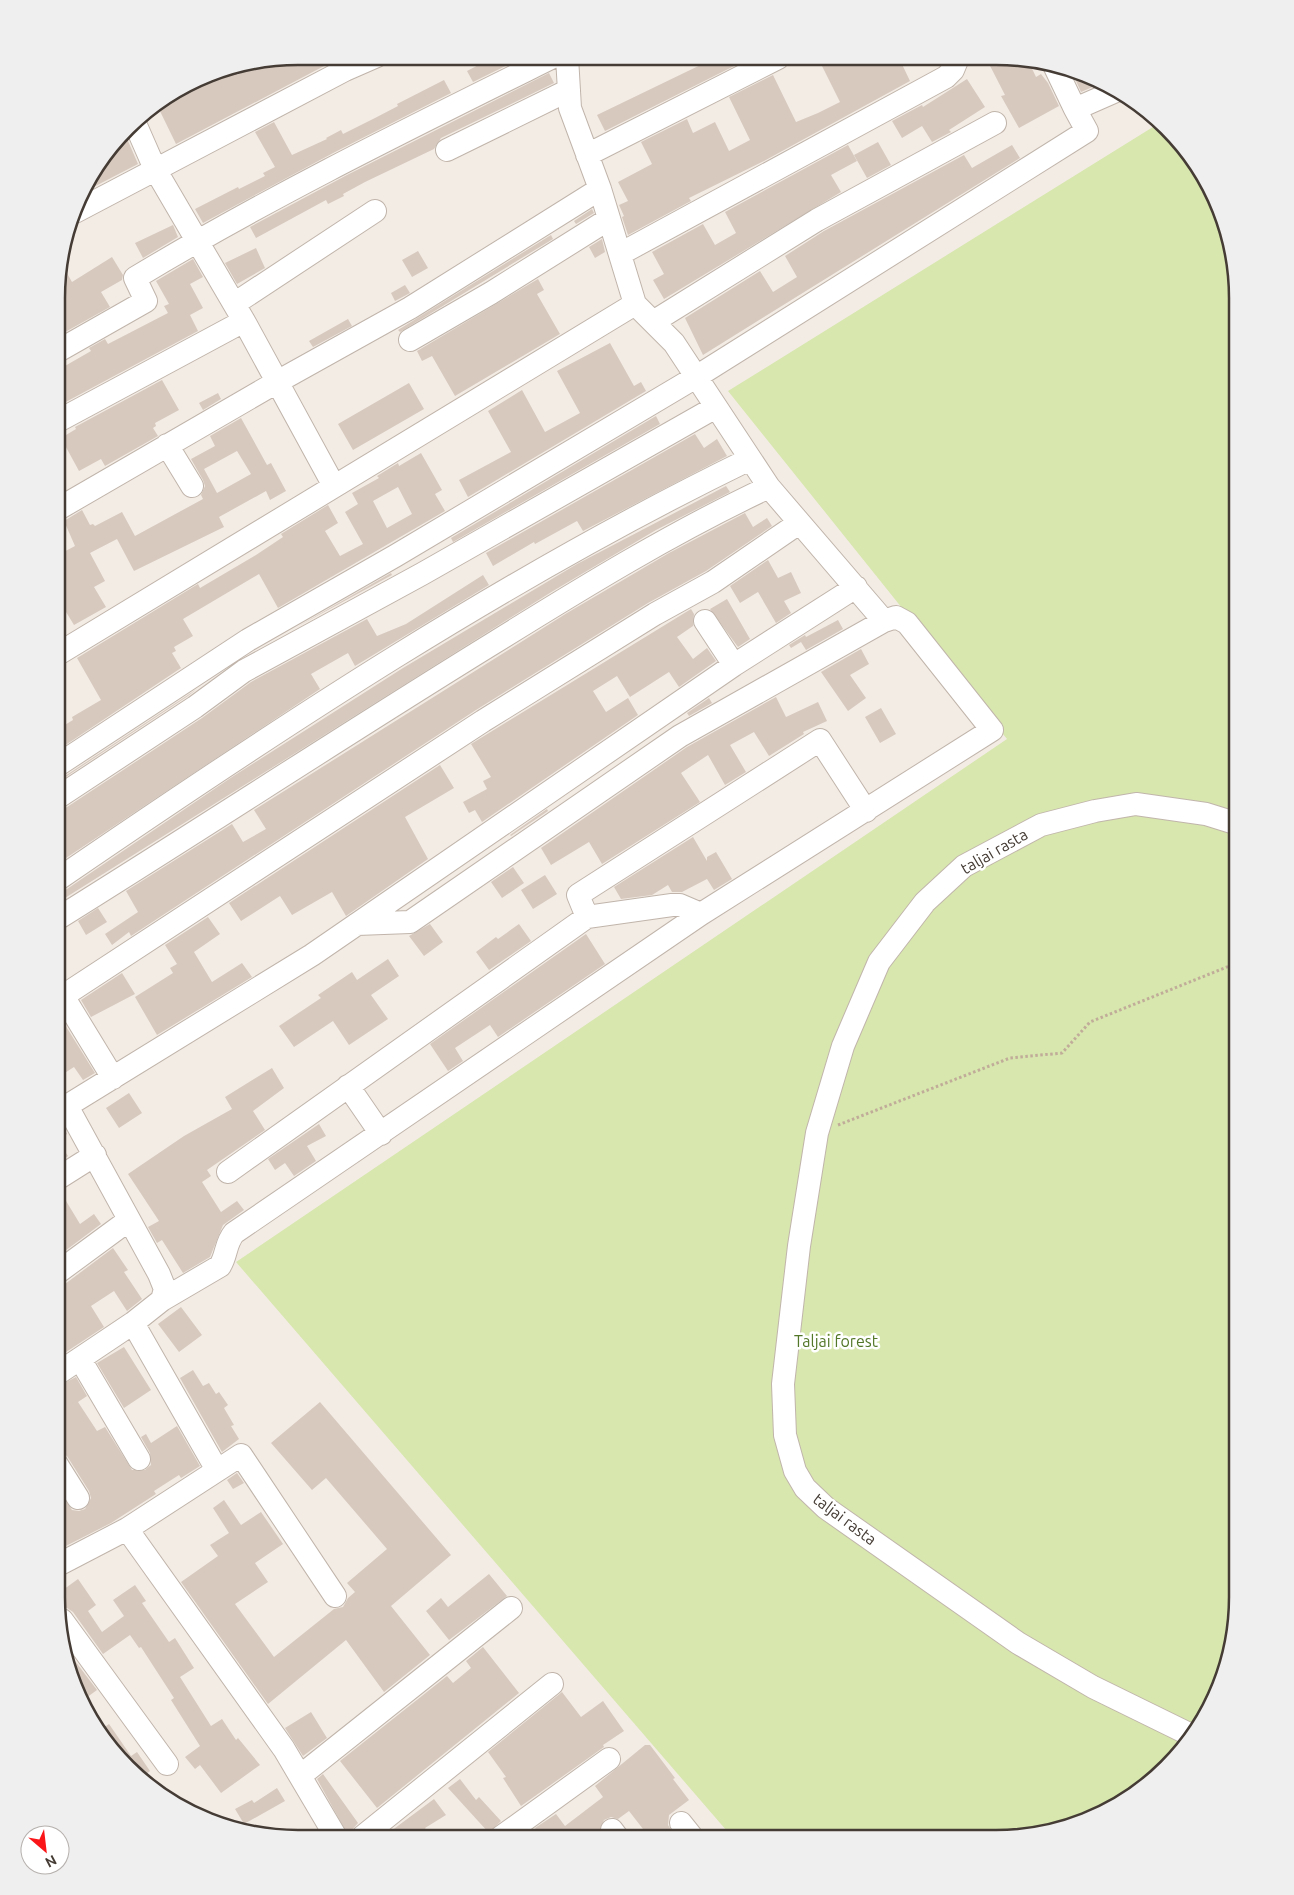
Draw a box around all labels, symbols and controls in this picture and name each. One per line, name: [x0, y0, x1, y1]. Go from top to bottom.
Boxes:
street label: taljai rasta: [957, 825, 1031, 877]
park label: Taljai forest: [794, 1332, 879, 1350]
street label: taljai rasta: [810, 1490, 880, 1548]
north arrow: [20, 1825, 70, 1875]
text: N: [43, 1852, 59, 1871]

